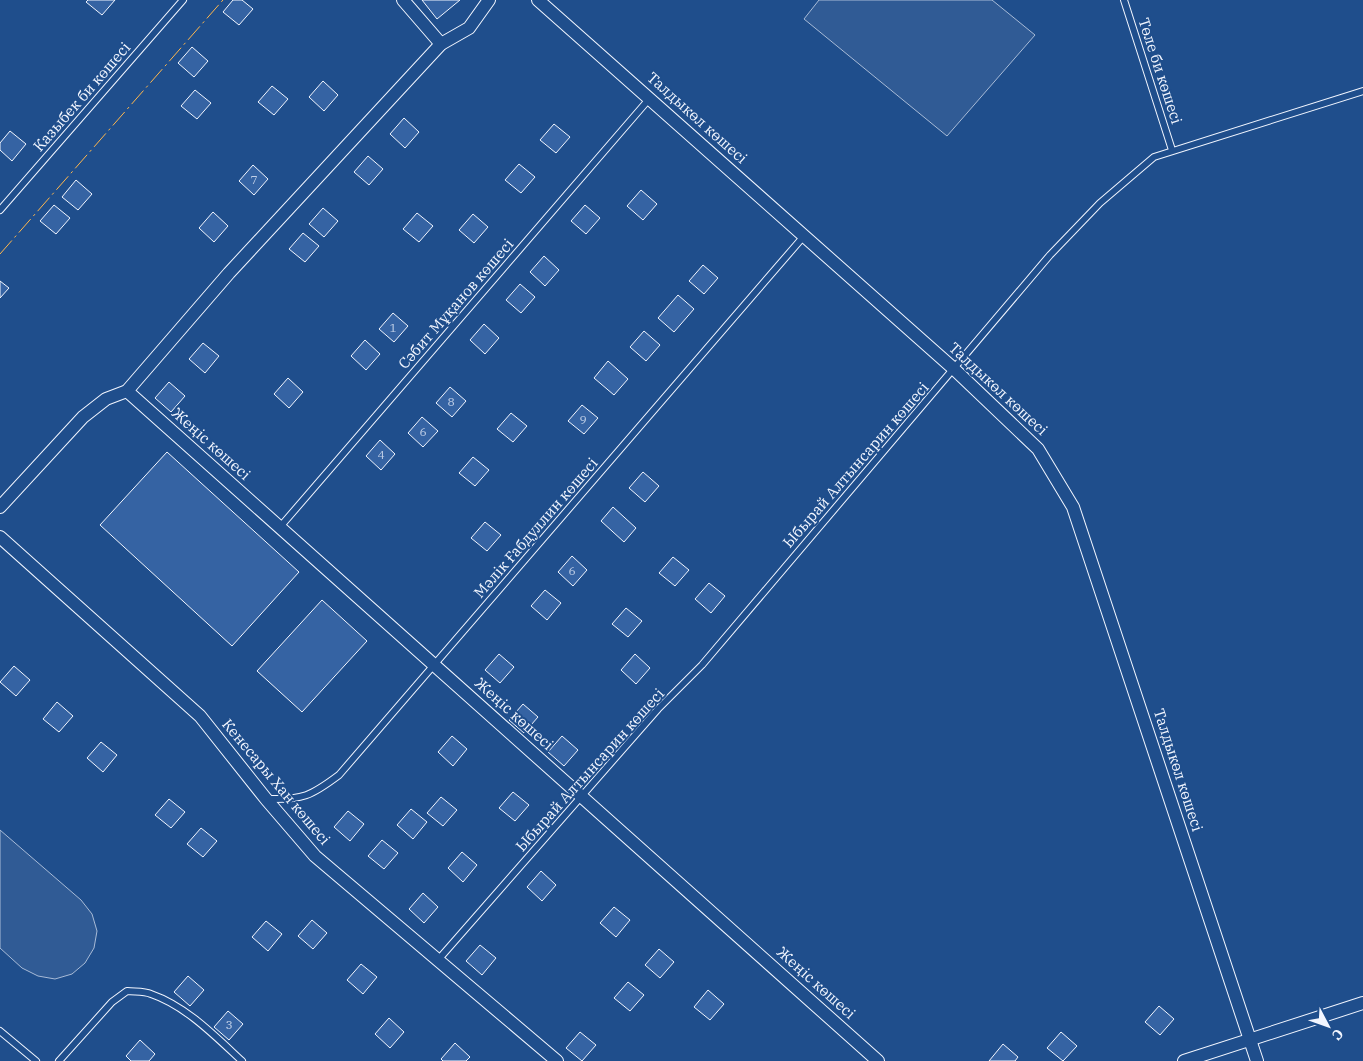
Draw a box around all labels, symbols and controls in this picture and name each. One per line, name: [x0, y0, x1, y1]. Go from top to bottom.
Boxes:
street label: Төле би көшесі: [1134, 15, 1187, 127]
street label: Казыбек би көшесі: [29, 38, 134, 155]
street label: Талдыкөл көшесі: [643, 68, 751, 168]
house number: 7: [250, 172, 258, 187]
street label: Сәбит Мұқанов көшесі: [394, 234, 518, 373]
house number: 1: [389, 320, 397, 335]
street label: Талдыкөл көшесі: [945, 338, 1052, 439]
street label: Ыбырай Алтынсарин көшесі: [779, 378, 933, 551]
house number: 8: [447, 394, 455, 409]
street label: Жеңіс көшесі: [168, 403, 255, 484]
house number: 9: [579, 412, 587, 427]
house number: 6: [419, 424, 427, 439]
house number: 4: [377, 447, 385, 462]
street label: Мәлік Ғабдуллин көшесі: [470, 453, 602, 602]
house number: 6: [568, 563, 576, 578]
street label: Жеңіс көшесі: [471, 673, 558, 754]
street label: Ыбырай Алтынсарин көшесі: [511, 684, 668, 855]
street label: Талдыкөл көшесі: [1150, 706, 1207, 834]
street label: Кенесары Хан көшесі: [218, 715, 335, 849]
street label: Жеңіс көшесі: [773, 942, 860, 1023]
north arrow: [1303, 1001, 1353, 1051]
house number: 3: [225, 1017, 233, 1032]
text: С: [1328, 1025, 1348, 1044]

